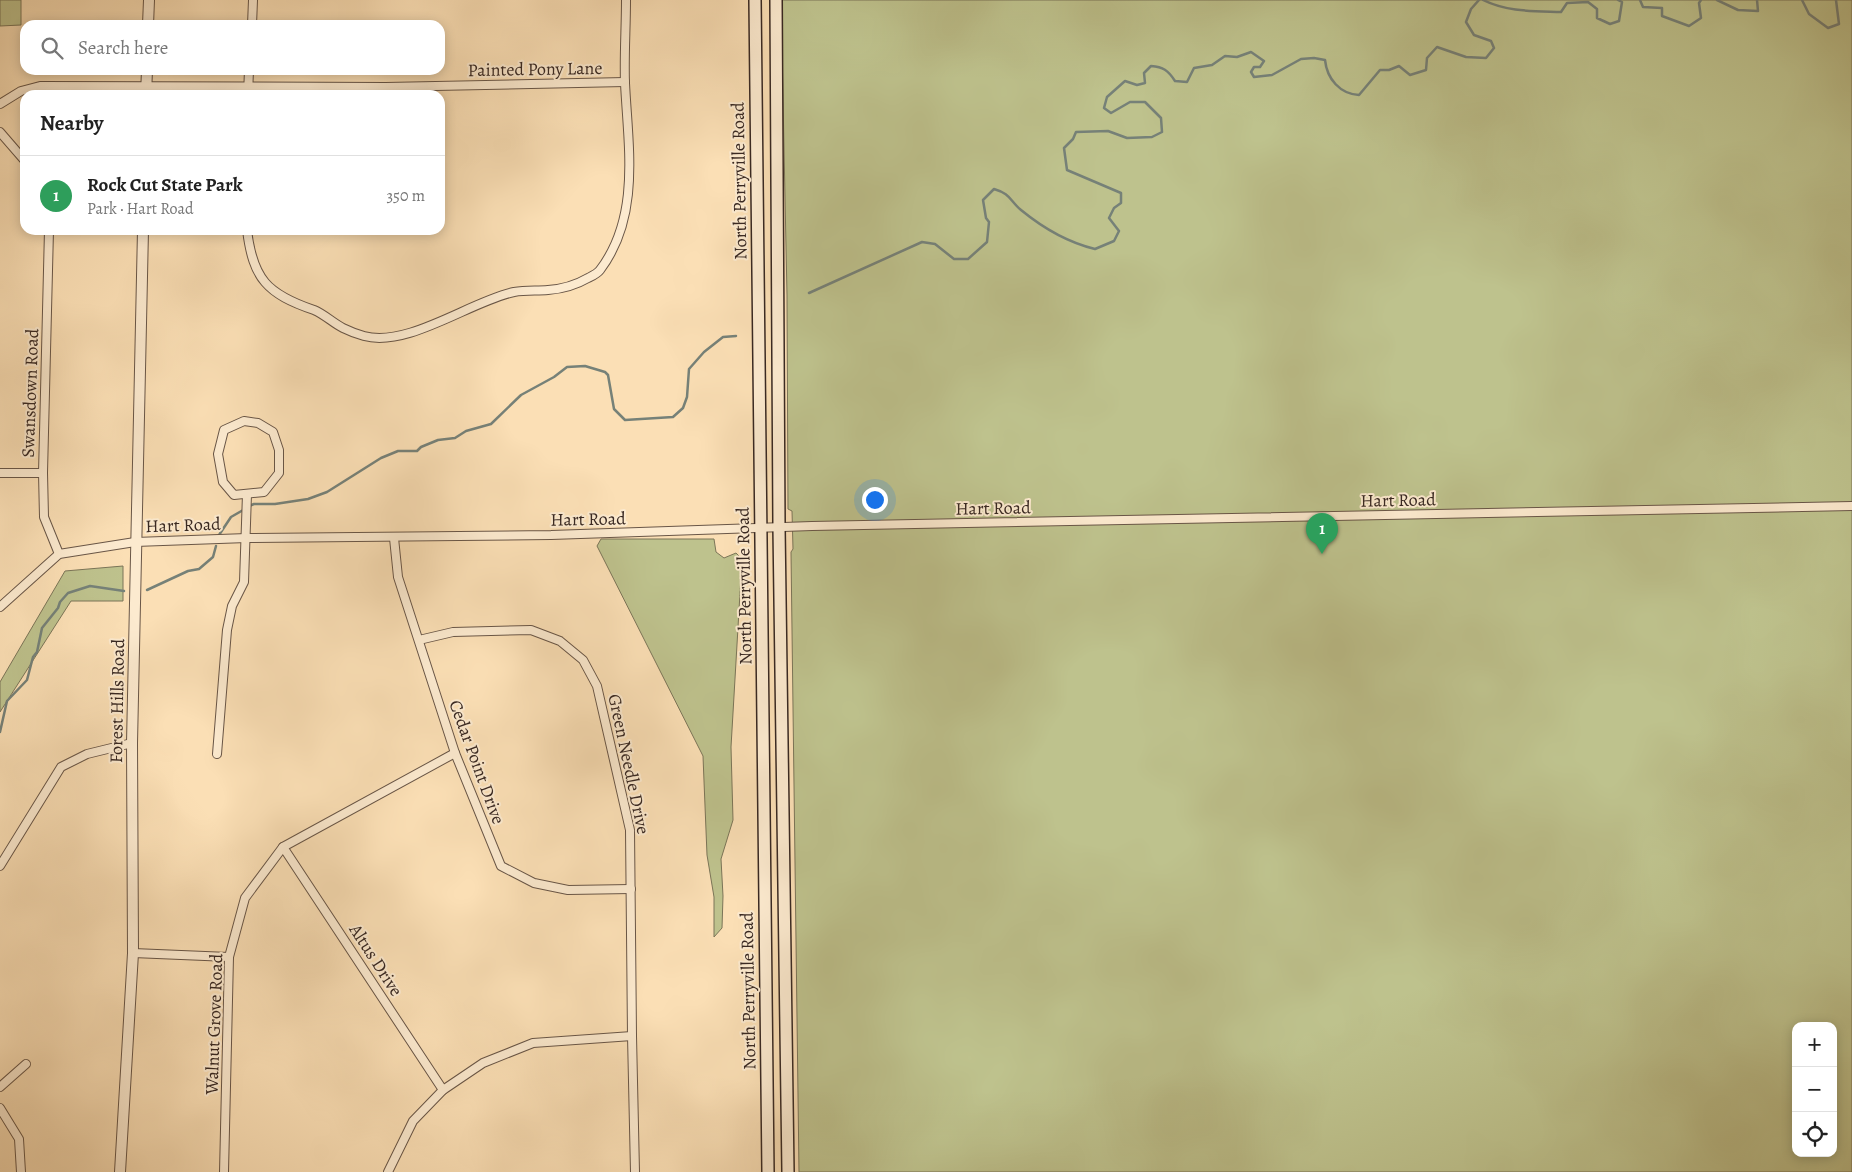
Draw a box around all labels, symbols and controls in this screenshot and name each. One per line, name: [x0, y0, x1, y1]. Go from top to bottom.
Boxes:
search box: [20, 20, 445, 75]
icon: search: [38, 34, 66, 62]
text: Search here: [78, 35, 168, 61]
street label: Painted Pony Lane: [467, 56, 603, 82]
street label: North Perryville Road: [726, 102, 752, 260]
text: Nearby: [40, 109, 103, 137]
text: Rock Cut State Park: [87, 172, 243, 198]
text: 1: [53, 185, 59, 207]
text: 350 m: [386, 185, 425, 207]
text: Park · Hart Road: [87, 198, 194, 220]
street label: Swansdown Road: [16, 328, 44, 458]
your location: [862, 487, 888, 513]
street label: Hart Road: [1360, 487, 1436, 513]
street label: Hart Road: [955, 495, 1031, 521]
street label: Hart Road: [550, 506, 626, 532]
street label: North Perryville Road: [731, 507, 757, 665]
street label: Hart Road: [145, 512, 221, 538]
pin: 1: [1306, 513, 1338, 554]
street label: Forest Hills Road: [104, 638, 130, 763]
street label: Green Needle Drive: [602, 692, 656, 836]
street label: Cedar Point Drive: [443, 697, 511, 827]
street label: North Perryville Road: [735, 912, 761, 1070]
street label: Altus Drive: [343, 918, 408, 1001]
street label: Walnut Grove Road: [200, 953, 228, 1096]
map controls: [1792, 1022, 1837, 1157]
button: +: [1792, 1022, 1837, 1067]
button: −: [1792, 1067, 1837, 1112]
button: locate: [1792, 1112, 1837, 1157]

